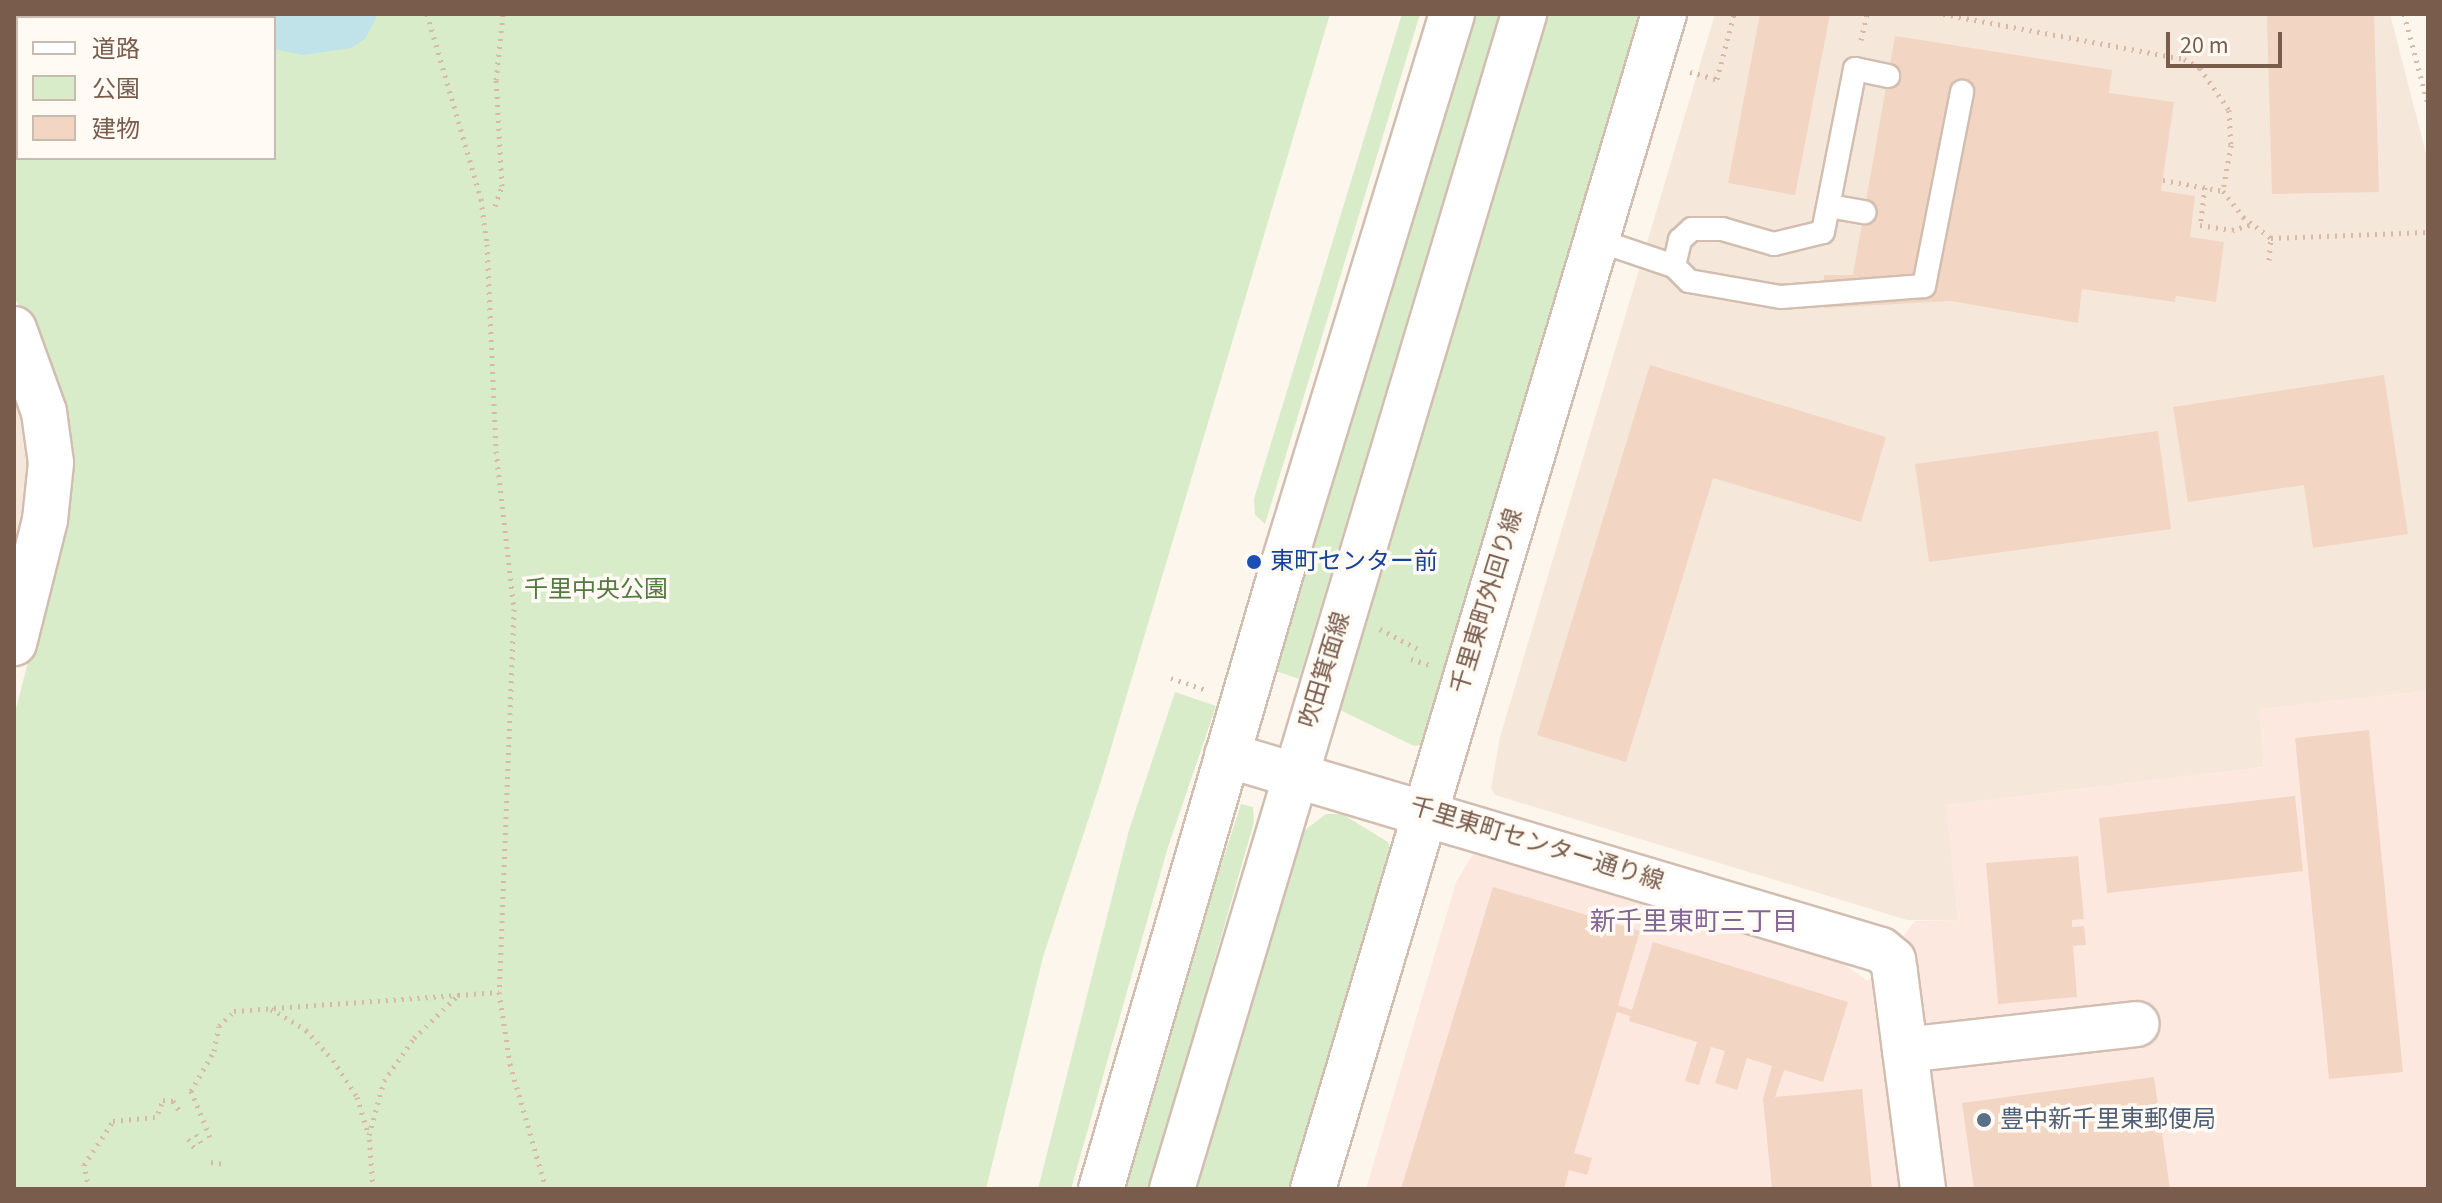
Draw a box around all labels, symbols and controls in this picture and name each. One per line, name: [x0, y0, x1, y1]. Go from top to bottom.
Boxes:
legend: [16, 16, 276, 160]
scale bar: [2170, 16, 2286, 66]
text: 20 m: [2180, 28, 2229, 63]
text: 道路: [92, 32, 140, 67]
text: 公園: [92, 72, 140, 107]
text: 建物: [92, 112, 140, 147]
street label: 千里東町外回り線: [1445, 505, 1529, 697]
place label: 東町センター前: [1270, 548, 1438, 576]
marker: 東町センター前: [1245, 553, 1263, 571]
park label: 千里中央公園: [524, 576, 668, 604]
street label: 吹田箕面線: [1294, 608, 1356, 732]
street label: 千里東町センター通り線: [1407, 792, 1667, 896]
district label: 新千里東町三丁目: [1590, 906, 1798, 938]
place label: 豊中新千里東郵便局: [2000, 1106, 2216, 1134]
marker: 豊中新千里東郵便局: [1975, 1111, 1993, 1129]

